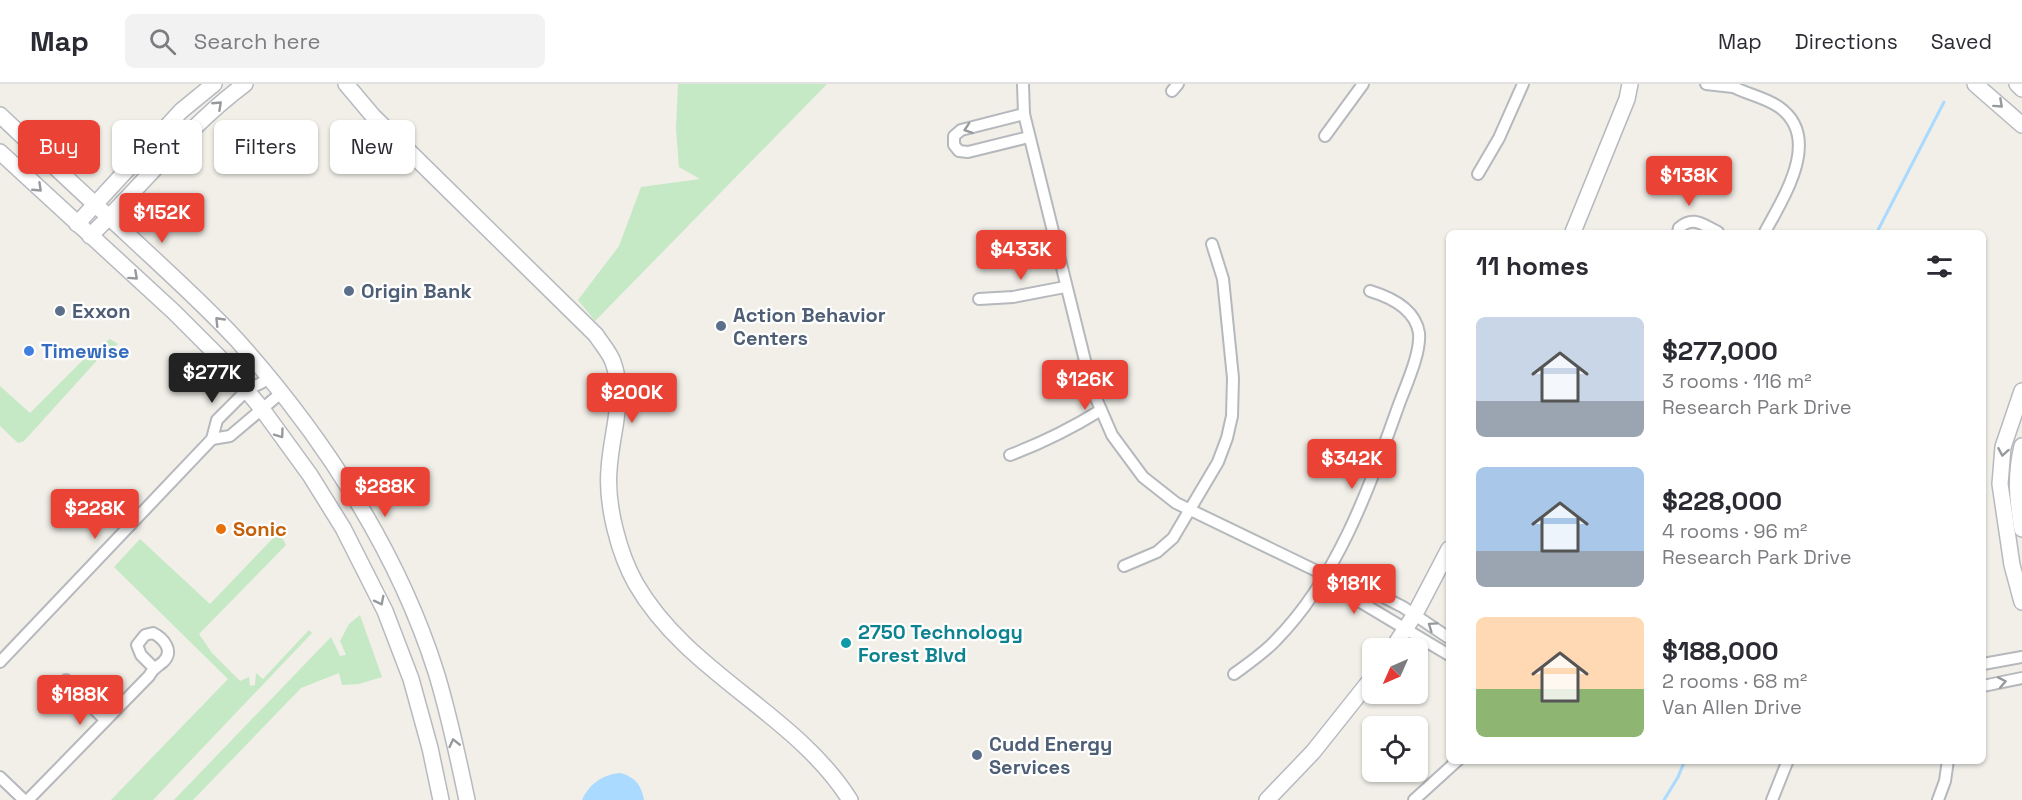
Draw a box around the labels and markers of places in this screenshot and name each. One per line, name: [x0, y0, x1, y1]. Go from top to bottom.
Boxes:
pin: $138K: [1647, 156, 1731, 207]
pin: $152K: [120, 193, 204, 244]
pin: $433K: [979, 230, 1063, 281]
place label: Origin Bank: [361, 278, 472, 304]
marker: Origin Bank: [342, 284, 356, 298]
place label: Exxon: [72, 298, 131, 324]
place label: Action Behavior Centers: [733, 302, 886, 351]
marker: Exxon: [53, 304, 67, 318]
marker: Action Behavior Centers: [714, 319, 728, 333]
place label: Timewise: [41, 338, 129, 364]
marker: Timewise: [22, 344, 36, 358]
pin: $277K: [170, 353, 254, 404]
pin: $126K: [1043, 360, 1127, 411]
pin: $200K: [590, 373, 674, 424]
pin: $342K: [1310, 439, 1394, 490]
pin: $288K: [343, 467, 427, 518]
pin: $228K: [53, 489, 137, 540]
place label: Sonic: [233, 516, 287, 542]
marker: Sonic: [214, 522, 228, 536]
pin: $181K: [1312, 564, 1396, 615]
place label: 2750 Technology Forest Blvd: [858, 619, 1023, 668]
marker: 2750 Technology Forest Blvd: [839, 636, 853, 650]
pin: $188K: [38, 675, 122, 726]
place label: Cudd Energy Services: [989, 731, 1112, 780]
marker: Cudd Energy Services: [970, 748, 984, 762]

